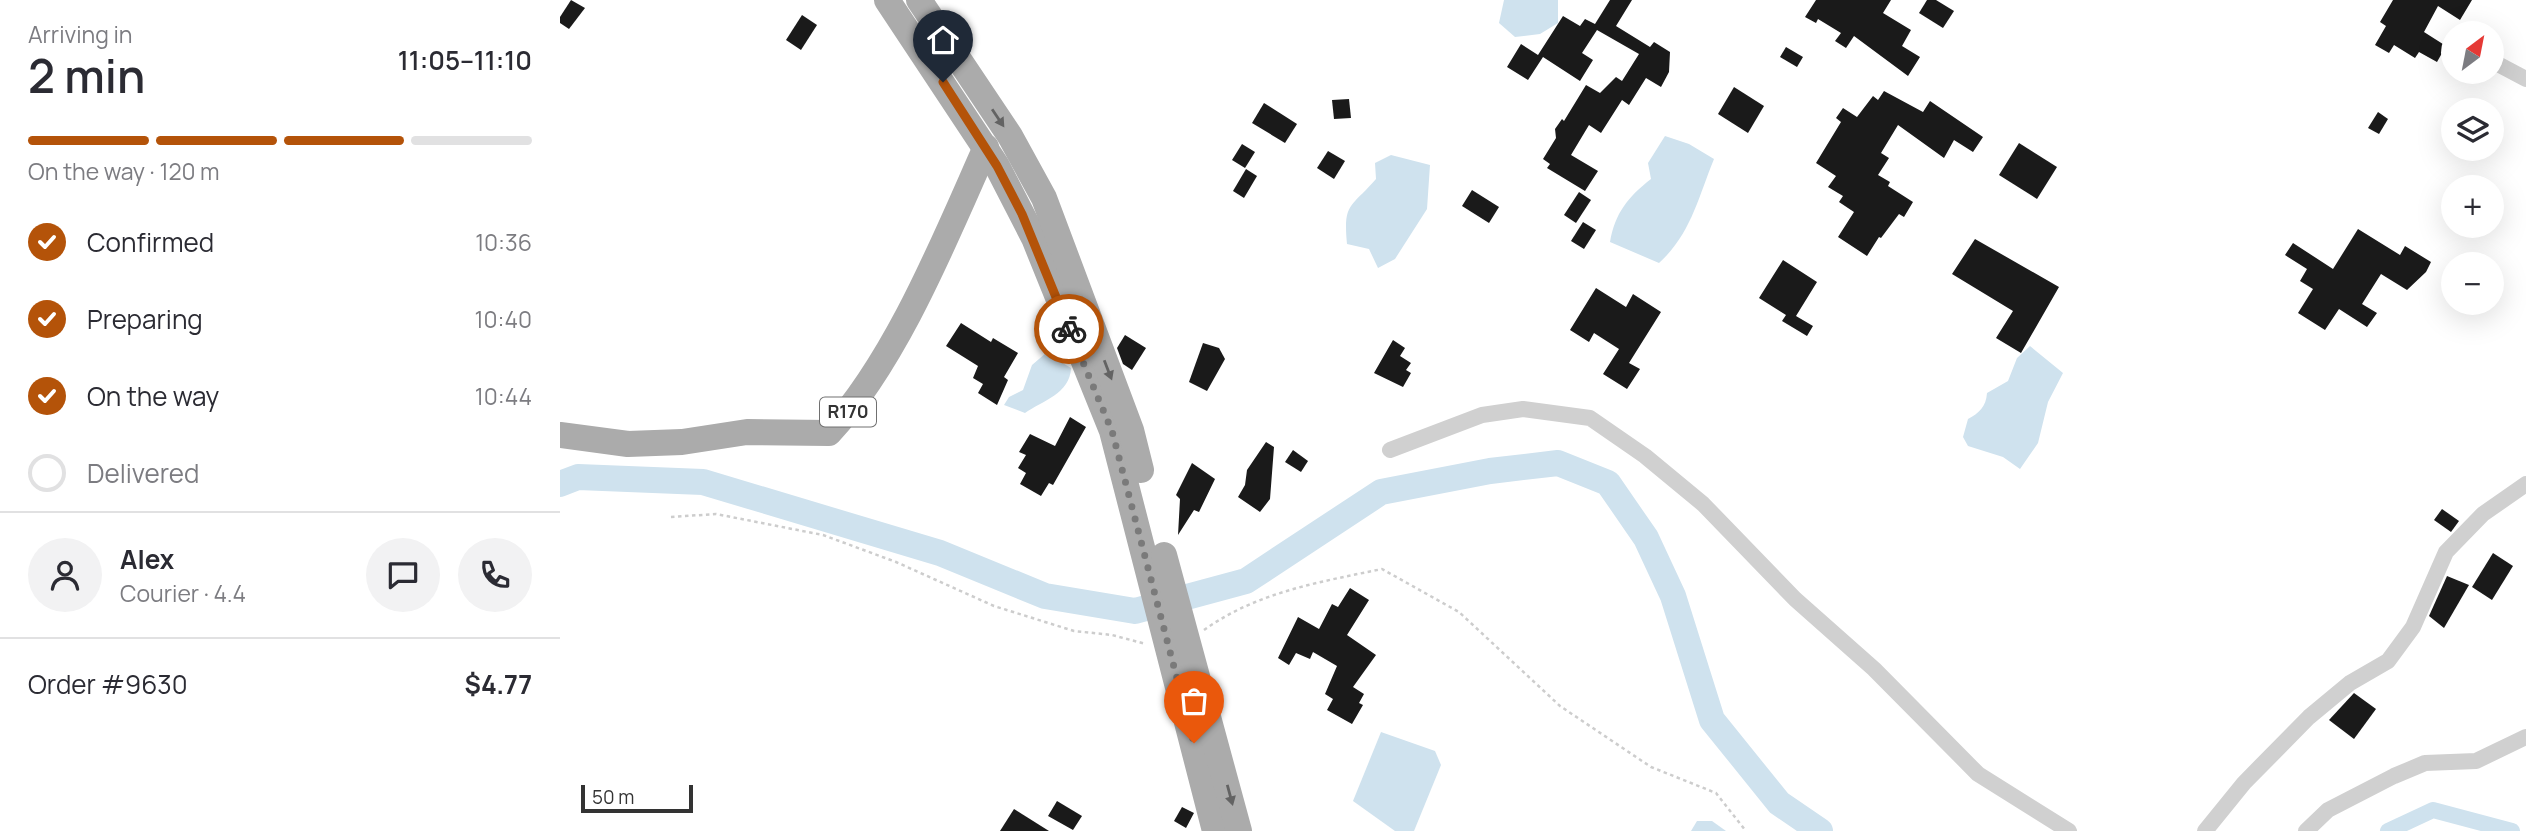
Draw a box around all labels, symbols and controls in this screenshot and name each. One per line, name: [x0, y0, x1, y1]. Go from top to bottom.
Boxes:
pin: [913, 10, 973, 82]
text: Arriving in: [28, 18, 133, 50]
icon: home: [924, 21, 962, 59]
north arrow: [2441, 21, 2504, 84]
map controls: [2441, 21, 2504, 315]
text: 11:05–11:10: [398, 42, 532, 78]
text: 2 min: [28, 44, 145, 107]
button: layers: [2441, 98, 2504, 161]
one-way arrow: [991, 109, 1005, 127]
text: On the way · 120 m: [28, 155, 220, 187]
button: +: [2441, 175, 2504, 238]
icon: check: [28, 223, 66, 261]
text: Confirmed: [87, 224, 214, 260]
text: 10:36: [475, 226, 532, 258]
button: −: [2441, 252, 2504, 315]
courier: [1034, 294, 1104, 364]
icon: check: [28, 300, 66, 338]
text: Preparing: [87, 301, 203, 337]
text: 10:40: [475, 303, 532, 335]
icon: bike: [1050, 310, 1088, 348]
one-way arrow: [1103, 360, 1114, 381]
icon: check: [28, 377, 66, 415]
text: On the way: [87, 378, 219, 414]
text: 10:44: [475, 380, 532, 412]
road number: R170: [820, 398, 876, 426]
text: Delivered: [87, 455, 199, 491]
button: person: [28, 538, 102, 612]
button: chat: [366, 538, 440, 612]
button: phone: [458, 538, 532, 612]
text: Alex: [120, 541, 174, 577]
text: Courier · 4.4: [120, 577, 246, 609]
text: Order #9630: [28, 666, 188, 702]
text: $4.77: [465, 666, 532, 702]
pin: [1164, 671, 1224, 743]
icon: bag: [1175, 682, 1213, 720]
scale bar: [581, 782, 693, 814]
text: 50 m: [592, 784, 634, 810]
one-way arrow: [1226, 785, 1236, 806]

